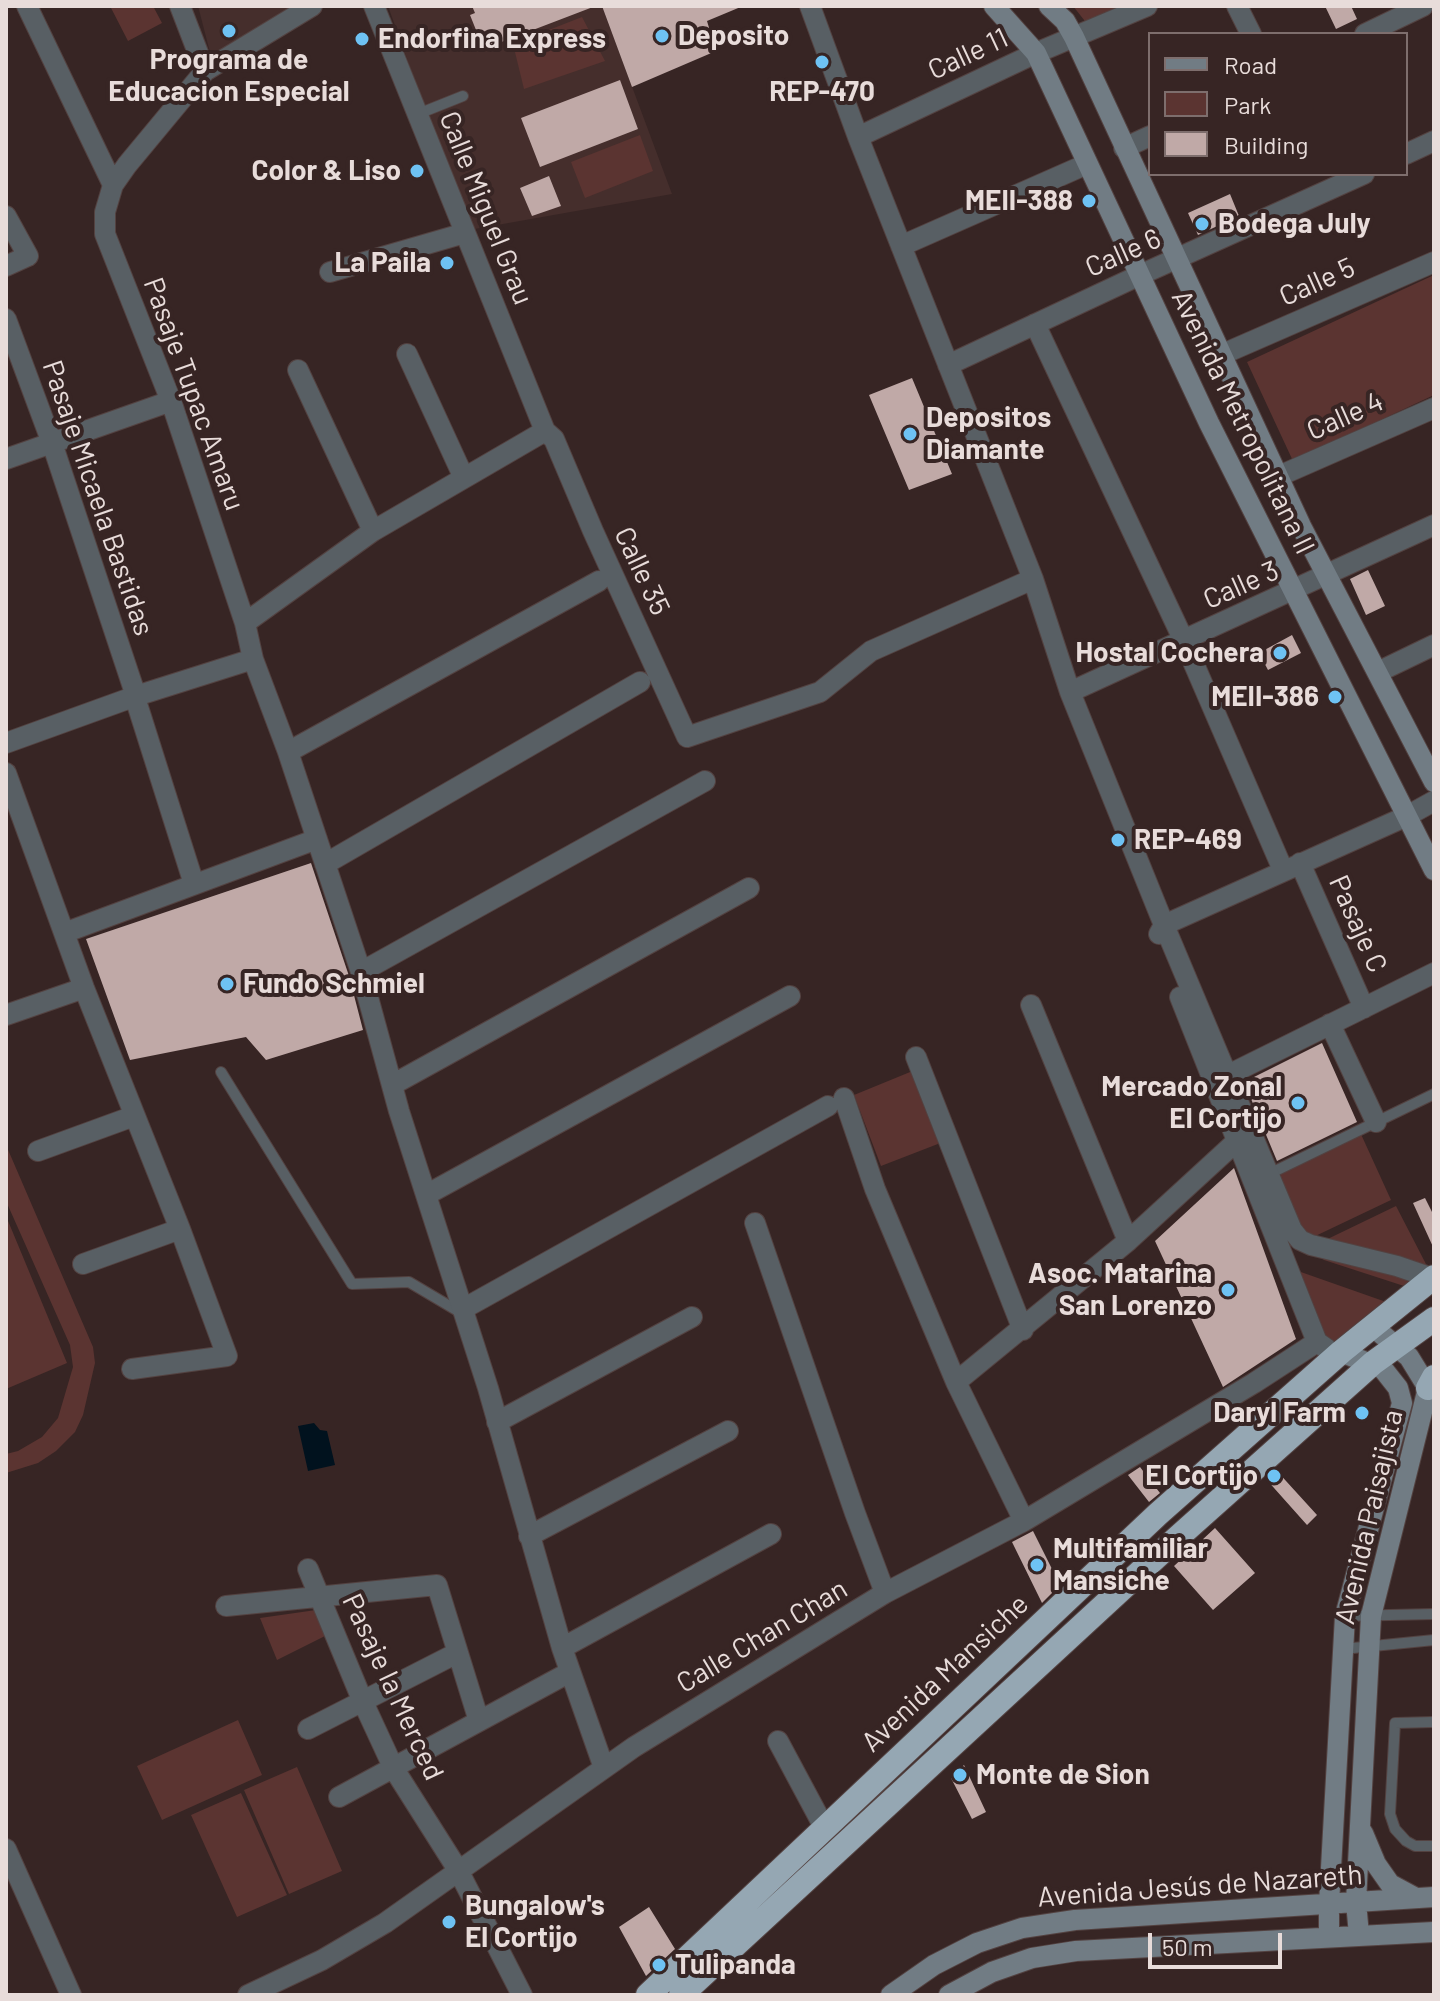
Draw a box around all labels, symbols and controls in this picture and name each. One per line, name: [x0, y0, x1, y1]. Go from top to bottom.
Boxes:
place label: Deposito: [678, 19, 789, 53]
street label: Calle 11: [923, 21, 1013, 87]
marker: Programa de Educacion Especial: [220, 22, 238, 40]
place label: Endorfina Express: [378, 22, 606, 56]
marker: Deposito: [653, 27, 671, 45]
marker: Endorfina Express: [353, 30, 371, 48]
legend: [1148, 32, 1408, 176]
place label: Programa de Educacion Especial: [108, 43, 350, 109]
text: Road: [1224, 50, 1277, 79]
marker: REP-470: [813, 53, 831, 71]
place label: REP-470: [769, 75, 875, 109]
text: Park: [1224, 90, 1271, 119]
street label: Calle Miguel Grau: [432, 107, 540, 309]
text: Building: [1224, 130, 1308, 159]
place label: Color & Liso: [252, 154, 401, 188]
marker: Color & Liso: [408, 162, 426, 180]
place label: MEII-388: [965, 184, 1073, 218]
marker: MEII-388: [1080, 192, 1098, 210]
place label: Bodega July: [1218, 207, 1371, 241]
marker: Bodega July: [1193, 215, 1211, 233]
street label: Calle 6: [1080, 222, 1166, 284]
place label: La Paila: [335, 246, 431, 280]
street label: Calle 5: [1274, 251, 1360, 313]
marker: La Paila: [438, 254, 456, 272]
street label: Pasaje Tupac Amaru: [136, 273, 252, 515]
street label: Avenida Metropolitana II: [1164, 284, 1322, 560]
street label: Pasaje Micaela Bastidas: [35, 356, 161, 640]
street label: Calle 4: [1302, 384, 1388, 448]
place label: Depositos Diamante: [926, 401, 1051, 467]
marker: Depositos Diamante: [901, 425, 919, 443]
street label: Calle 35: [607, 522, 677, 620]
street label: Calle 3: [1198, 554, 1284, 616]
place label: Hostal Cochera: [1075, 636, 1264, 670]
marker: Hostal Cochera: [1271, 644, 1289, 662]
place label: MEII-386: [1211, 680, 1319, 714]
marker: MEII-386: [1326, 688, 1344, 706]
place label: REP-469: [1134, 823, 1242, 857]
marker: REP-469: [1109, 831, 1127, 849]
street label: Pasaje C: [1322, 870, 1394, 978]
place label: Fundo Schmiel: [243, 967, 425, 1001]
marker: Fundo Schmiel: [218, 975, 236, 993]
place label: Mercado Zonal El Cortijo: [1101, 1070, 1282, 1136]
marker: Mercado Zonal El Cortijo: [1289, 1094, 1307, 1112]
place label: Asoc. Matarina San Lorenzo: [1028, 1257, 1212, 1323]
marker: Asoc. Matarina San Lorenzo: [1219, 1281, 1237, 1299]
place label: Daryl Farm: [1213, 1396, 1346, 1430]
marker: Daryl Farm: [1353, 1404, 1371, 1422]
street label: Avenida Paisajista: [1328, 1407, 1410, 1627]
place label: El Cortijo: [1145, 1459, 1258, 1493]
marker: El Cortijo: [1265, 1467, 1283, 1485]
place label: Multifamiliar Mansiche: [1053, 1532, 1208, 1598]
marker: Multifamiliar Mansiche: [1028, 1556, 1046, 1574]
street label: Calle Chan Chan: [671, 1572, 853, 1700]
street label: Avenida Mansiche: [855, 1587, 1035, 1759]
street label: Pasaje la Merced: [335, 1588, 451, 1786]
place label: Monte de Sion: [976, 1758, 1150, 1792]
marker: Monte de Sion: [951, 1766, 969, 1784]
street label: Avenida Jesús de Nazareth: [1036, 1858, 1364, 1914]
place label: Bungalow's El Cortijo: [465, 1889, 605, 1955]
marker: Bungalow's El Cortijo: [440, 1913, 458, 1931]
scale bar: [1152, 1917, 1286, 1967]
text: 50 m: [1162, 1932, 1213, 1961]
place label: Tulipanda: [675, 1948, 796, 1982]
marker: Tulipanda: [650, 1956, 668, 1974]

